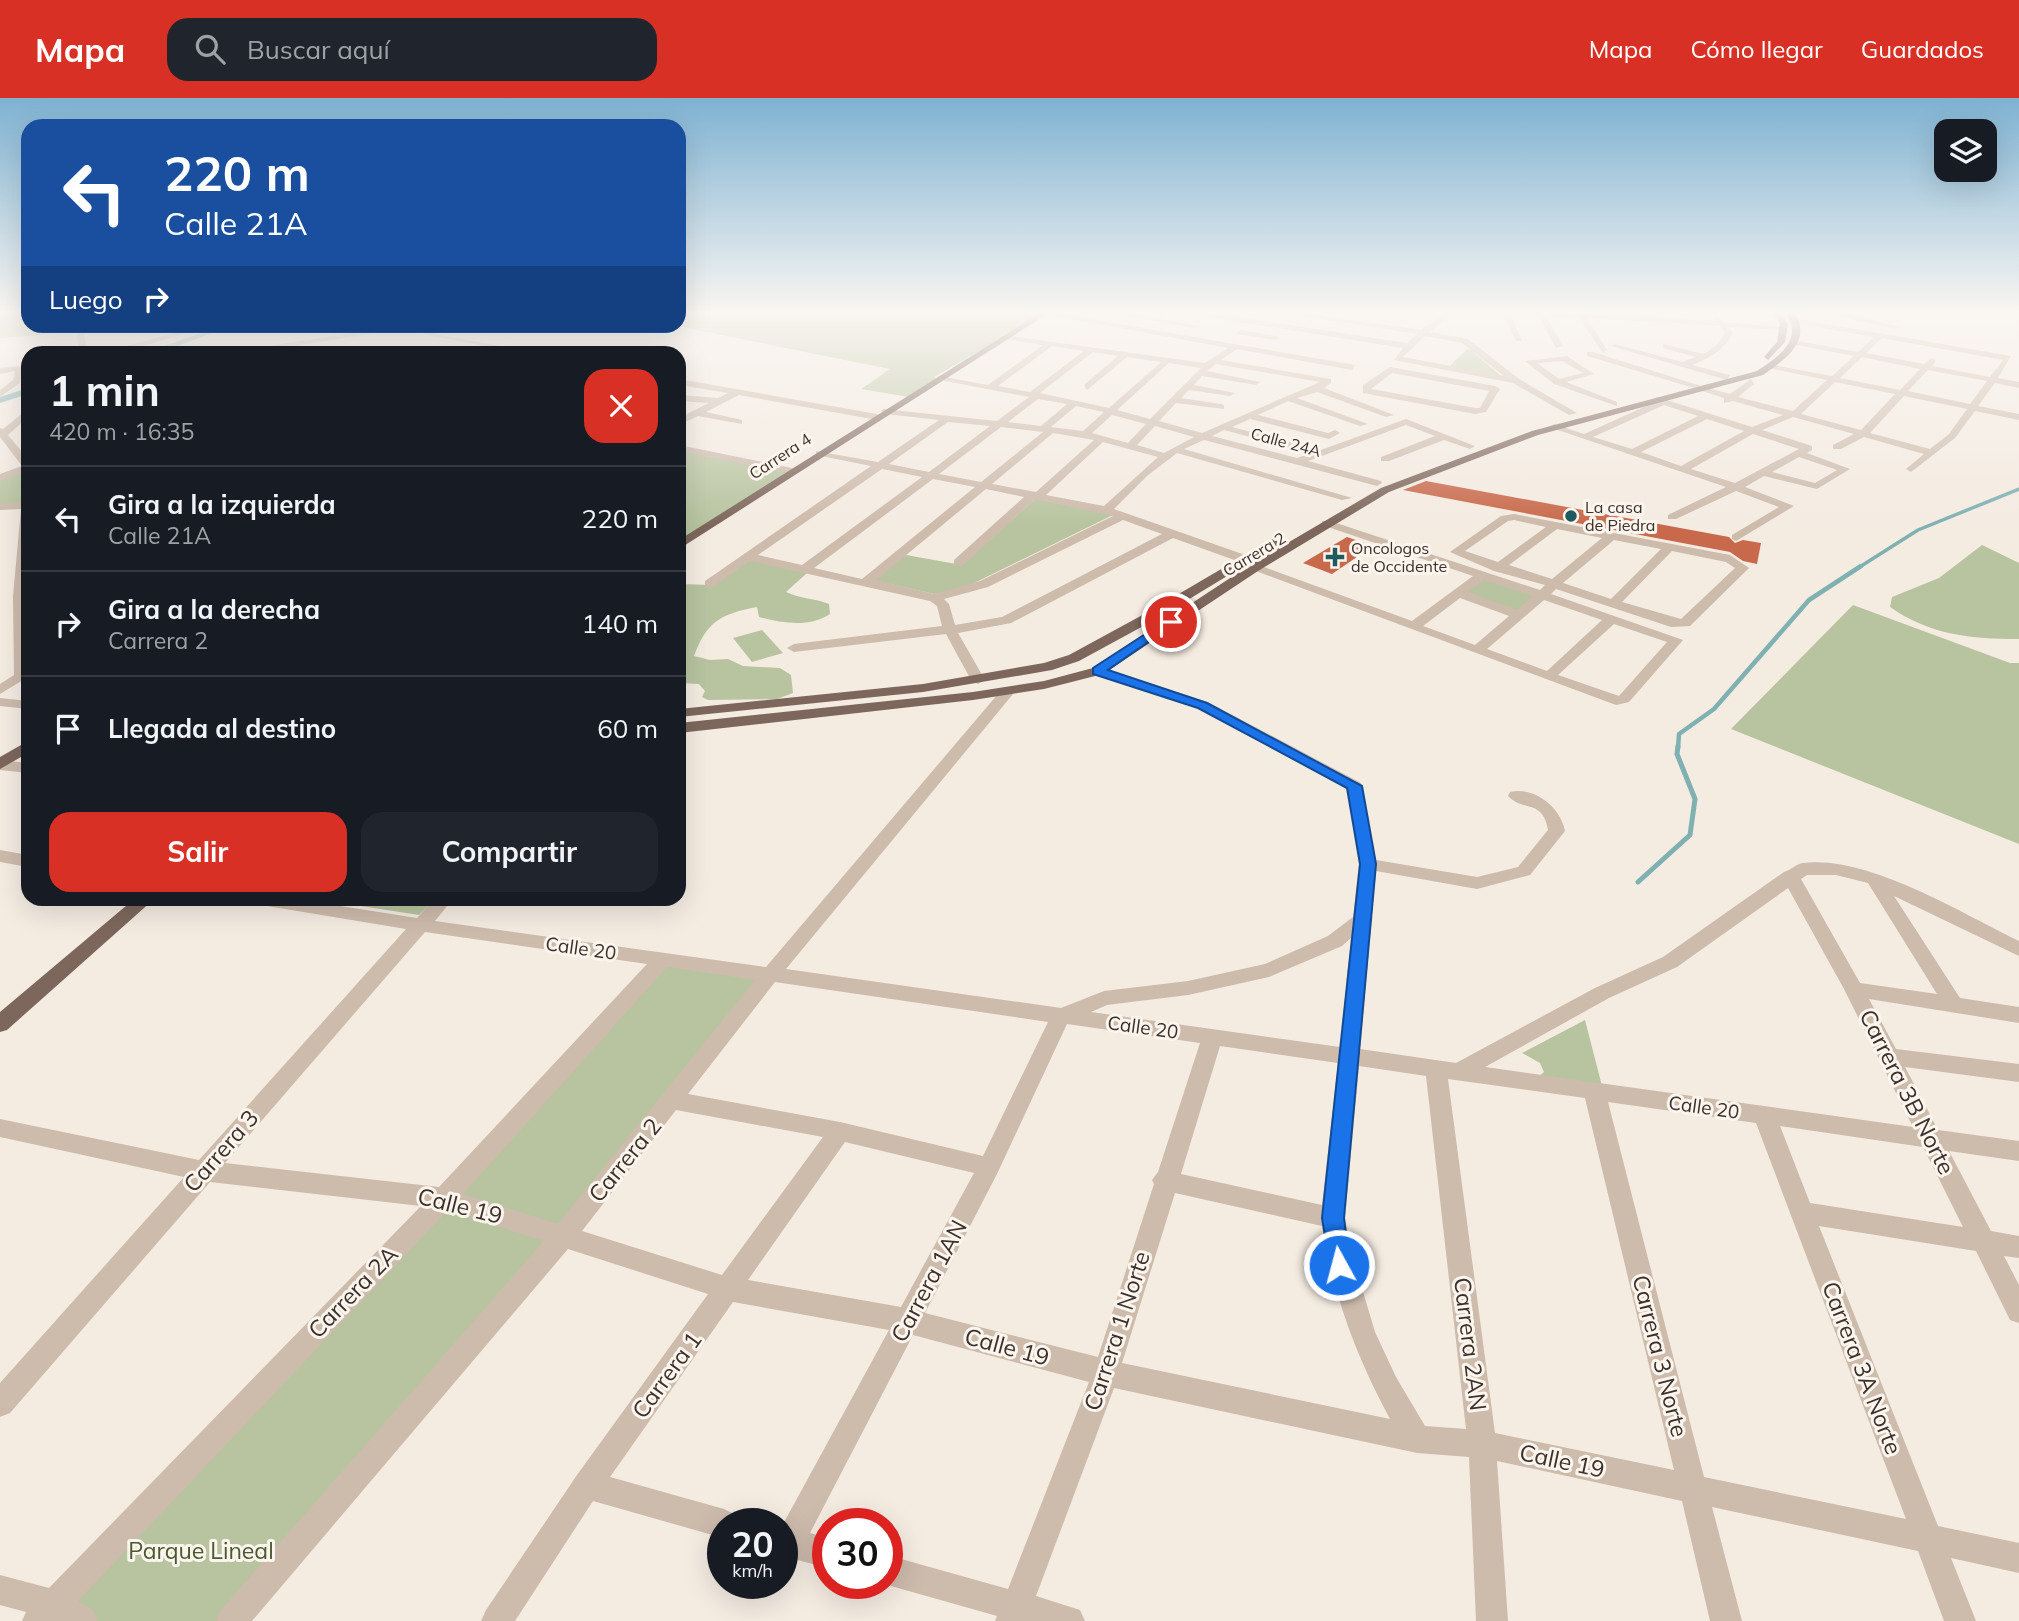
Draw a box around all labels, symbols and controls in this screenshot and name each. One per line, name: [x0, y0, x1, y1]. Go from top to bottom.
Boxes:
search box: [167, 18, 657, 81]
text: Mapa: [35, 29, 125, 70]
icon: search: [191, 30, 229, 68]
text: Buscar aquí: [247, 33, 390, 66]
text: Mapa: [1589, 34, 1652, 64]
text: Cómo llegar: [1690, 34, 1823, 64]
text: Guardados: [1861, 34, 1984, 64]
map controls: [1934, 119, 1997, 182]
button: layers: [1934, 119, 1997, 182]
text: 220 m: [164, 142, 310, 203]
icon: left: [49, 147, 140, 238]
text: Calle 21A: [164, 203, 307, 243]
icon: right: [137, 280, 175, 318]
text: Luego: [49, 283, 123, 316]
text: 1 min: [49, 364, 160, 417]
button: close: [584, 369, 658, 443]
text: 420 m · 16:35: [49, 417, 194, 446]
street label: Calle 24A: [1249, 423, 1323, 461]
street label: Carrera 4: [745, 428, 815, 483]
text: Gira a la izquierda: [108, 488, 336, 521]
place label: La casa de Piedra: [1585, 497, 1655, 535]
icon: left: [49, 500, 87, 538]
text: 220 m: [582, 502, 658, 535]
marker: La casa de Piedra: [1563, 508, 1579, 524]
text: Calle 21A: [108, 521, 211, 550]
street label: Carrera 2: [1219, 528, 1289, 580]
place label: Oncologos de Occidente: [1351, 538, 1447, 576]
marker: Oncologos de Occidente: [1325, 547, 1345, 567]
pin: [1141, 592, 1201, 652]
text: Gira a la derecha: [108, 593, 320, 626]
icon: arrive: [1152, 603, 1190, 641]
icon: right: [49, 605, 87, 643]
text: 140 m: [582, 607, 658, 640]
text: Carrera 2: [108, 626, 208, 655]
icon: arrive: [49, 710, 87, 748]
text: Llegada al destino: [108, 712, 336, 745]
text: 60 m: [597, 712, 658, 745]
button: Salir: [49, 812, 347, 892]
button: Compartir: [361, 812, 658, 892]
street label: Calle 20: [544, 931, 618, 965]
street label: Carrera 3B Norte: [1853, 1004, 1962, 1179]
street label: Calle 20: [1106, 1010, 1180, 1044]
street label: Calle 20: [1667, 1090, 1741, 1124]
street label: Carrera 3: [177, 1103, 264, 1198]
street label: Carrera 2: [582, 1112, 667, 1208]
street label: Calle 19: [415, 1181, 505, 1230]
street label: Carrera 1AN: [884, 1215, 973, 1347]
position arrow: [1302, 1228, 1376, 1302]
street label: Carrera 2A: [302, 1239, 404, 1344]
street label: Carrera 1 Norte: [1077, 1248, 1156, 1414]
street label: Carrera 3 Norte: [1626, 1272, 1695, 1440]
street label: Carrera 2AN: [1448, 1276, 1493, 1412]
street label: Carrera 3A Norte: [1816, 1277, 1909, 1458]
street label: Calle 19: [962, 1321, 1053, 1372]
street label: Carrera 1: [625, 1326, 708, 1424]
street label: Calle 19: [1517, 1437, 1607, 1484]
speed limit sign: 30: [812, 1508, 903, 1599]
text: 20: [731, 1522, 774, 1566]
park label: Parque Lineal: [128, 1536, 274, 1565]
text: km/h: [732, 1559, 773, 1582]

